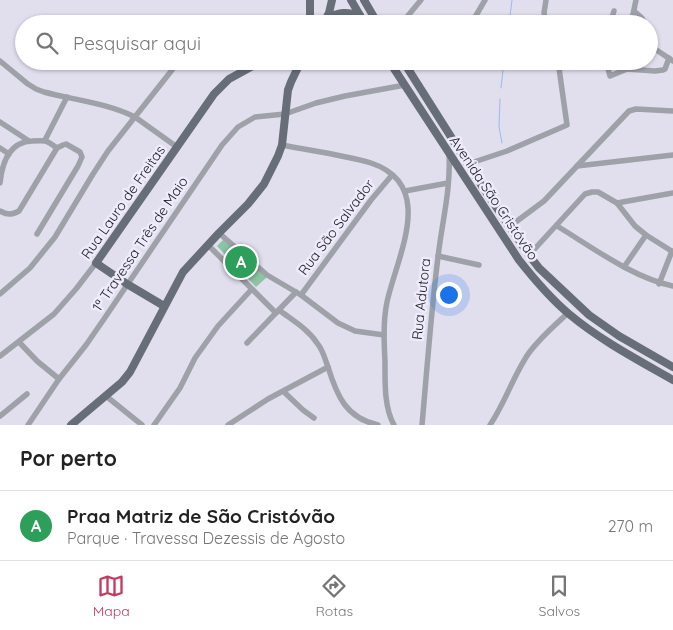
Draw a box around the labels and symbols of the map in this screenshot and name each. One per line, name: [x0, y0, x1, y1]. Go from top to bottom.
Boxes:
street label: Avenida São Cristóvão: [446, 132, 542, 264]
street label: Rua Lauro de Freitas: [77, 142, 169, 262]
street label: 1ª Travessa Três de Maio: [88, 173, 192, 315]
street label: Rua São Salvador: [294, 175, 378, 279]
pin: A: [225, 243, 257, 281]
street label: Rua Adutora: [408, 257, 434, 341]
your location: [436, 282, 462, 308]

